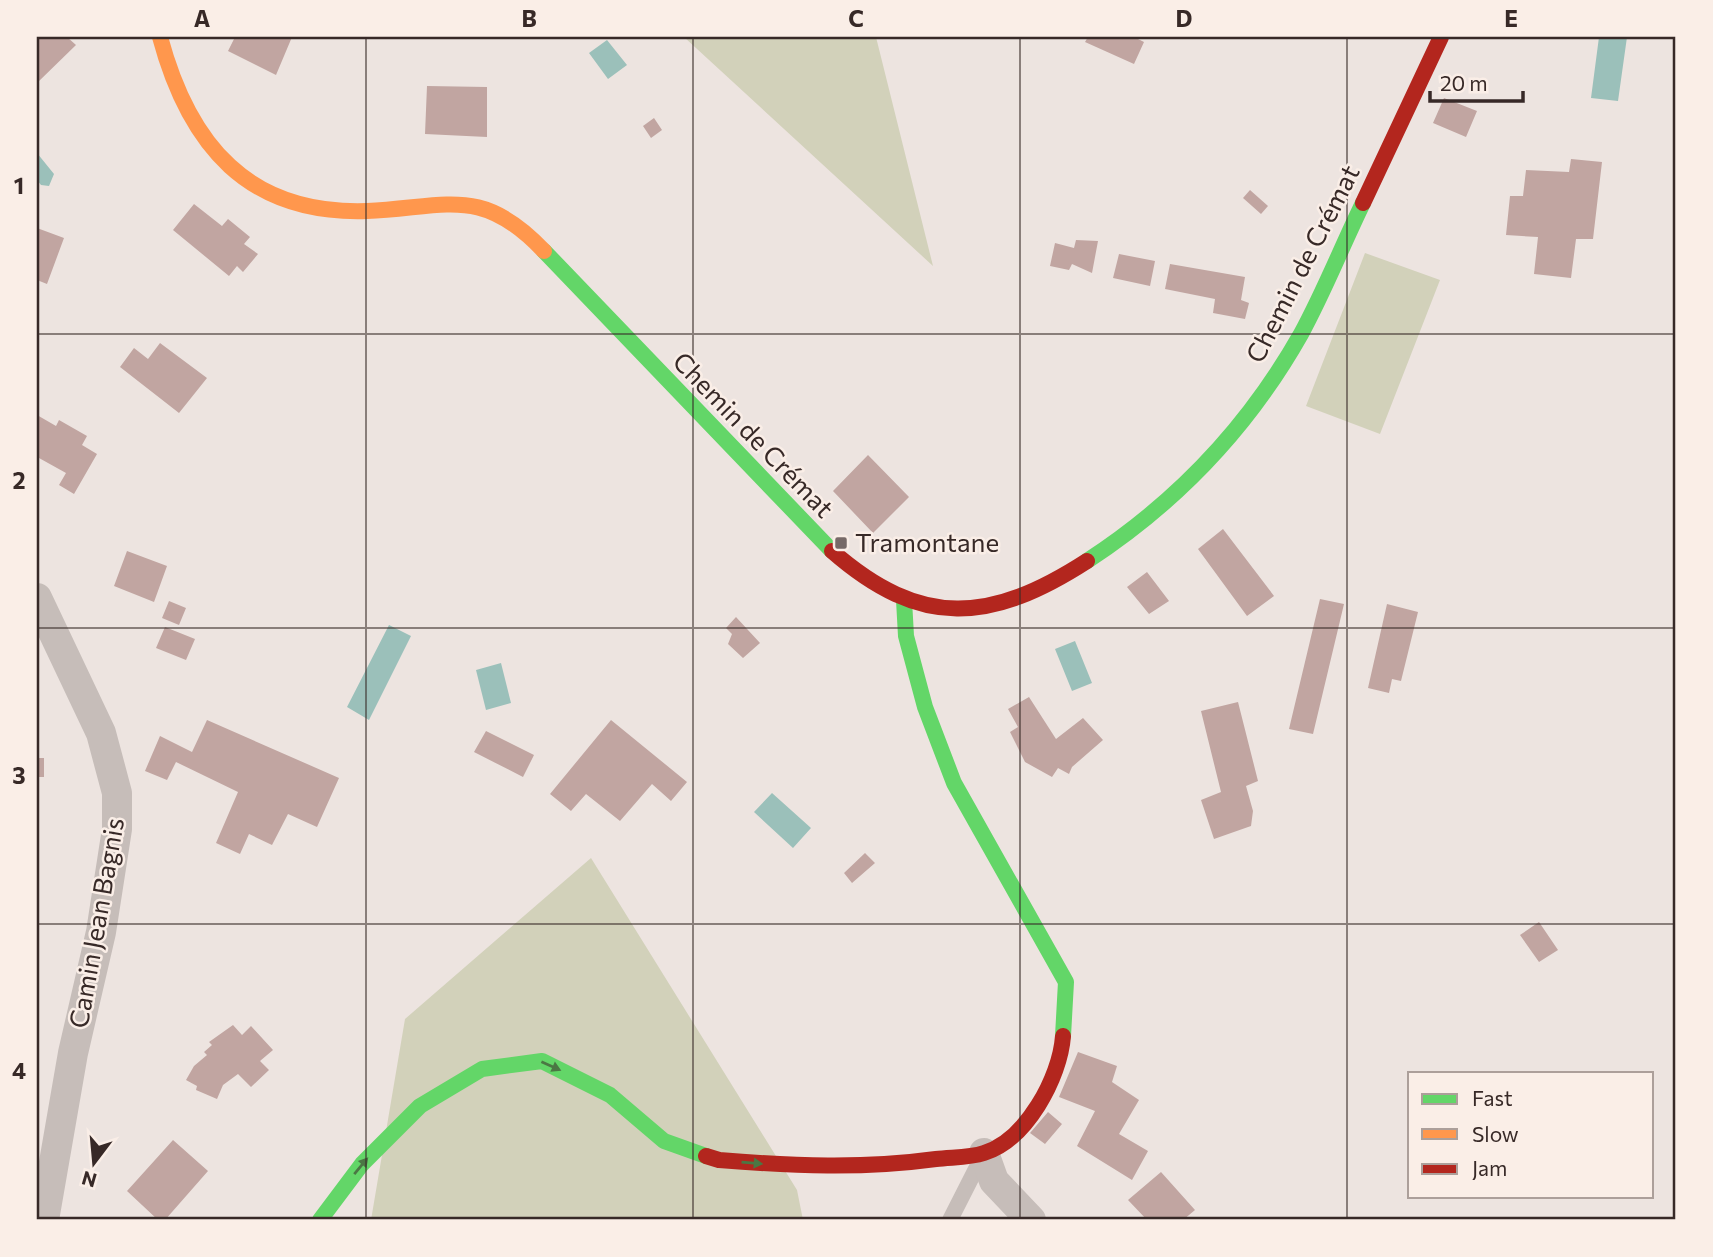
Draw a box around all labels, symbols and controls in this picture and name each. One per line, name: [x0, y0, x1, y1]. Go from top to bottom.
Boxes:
text: A: [194, 4, 211, 32]
text: B: [521, 4, 537, 32]
text: C: [848, 4, 864, 32]
text: D: [1176, 4, 1193, 32]
text: E: [1504, 4, 1518, 32]
scale bar: [1430, 60, 1522, 104]
text: 20 m: [1440, 70, 1488, 95]
street label: Chemin de Crémat: [1238, 159, 1365, 367]
text: 1: [14, 171, 24, 199]
street label: Chemin de Crémat: [667, 345, 841, 523]
text: 2: [12, 466, 26, 494]
place label: Tramontane: [855, 526, 999, 557]
marker: Tramontane: [833, 535, 849, 551]
text: 3: [12, 761, 26, 789]
street label: Camin Jean Bagnis: [62, 815, 129, 1030]
text: 4: [12, 1056, 26, 1084]
one-way arrow: [541, 1060, 561, 1072]
legend: [1408, 1072, 1654, 1198]
text: Fast: [1472, 1085, 1513, 1110]
text: Slow: [1472, 1121, 1519, 1146]
north arrow: [60, 1128, 130, 1198]
text: Jam: [1472, 1155, 1507, 1180]
one-way arrow: [353, 1157, 369, 1175]
one-way arrow: [741, 1158, 763, 1169]
text: N: [79, 1167, 99, 1193]

